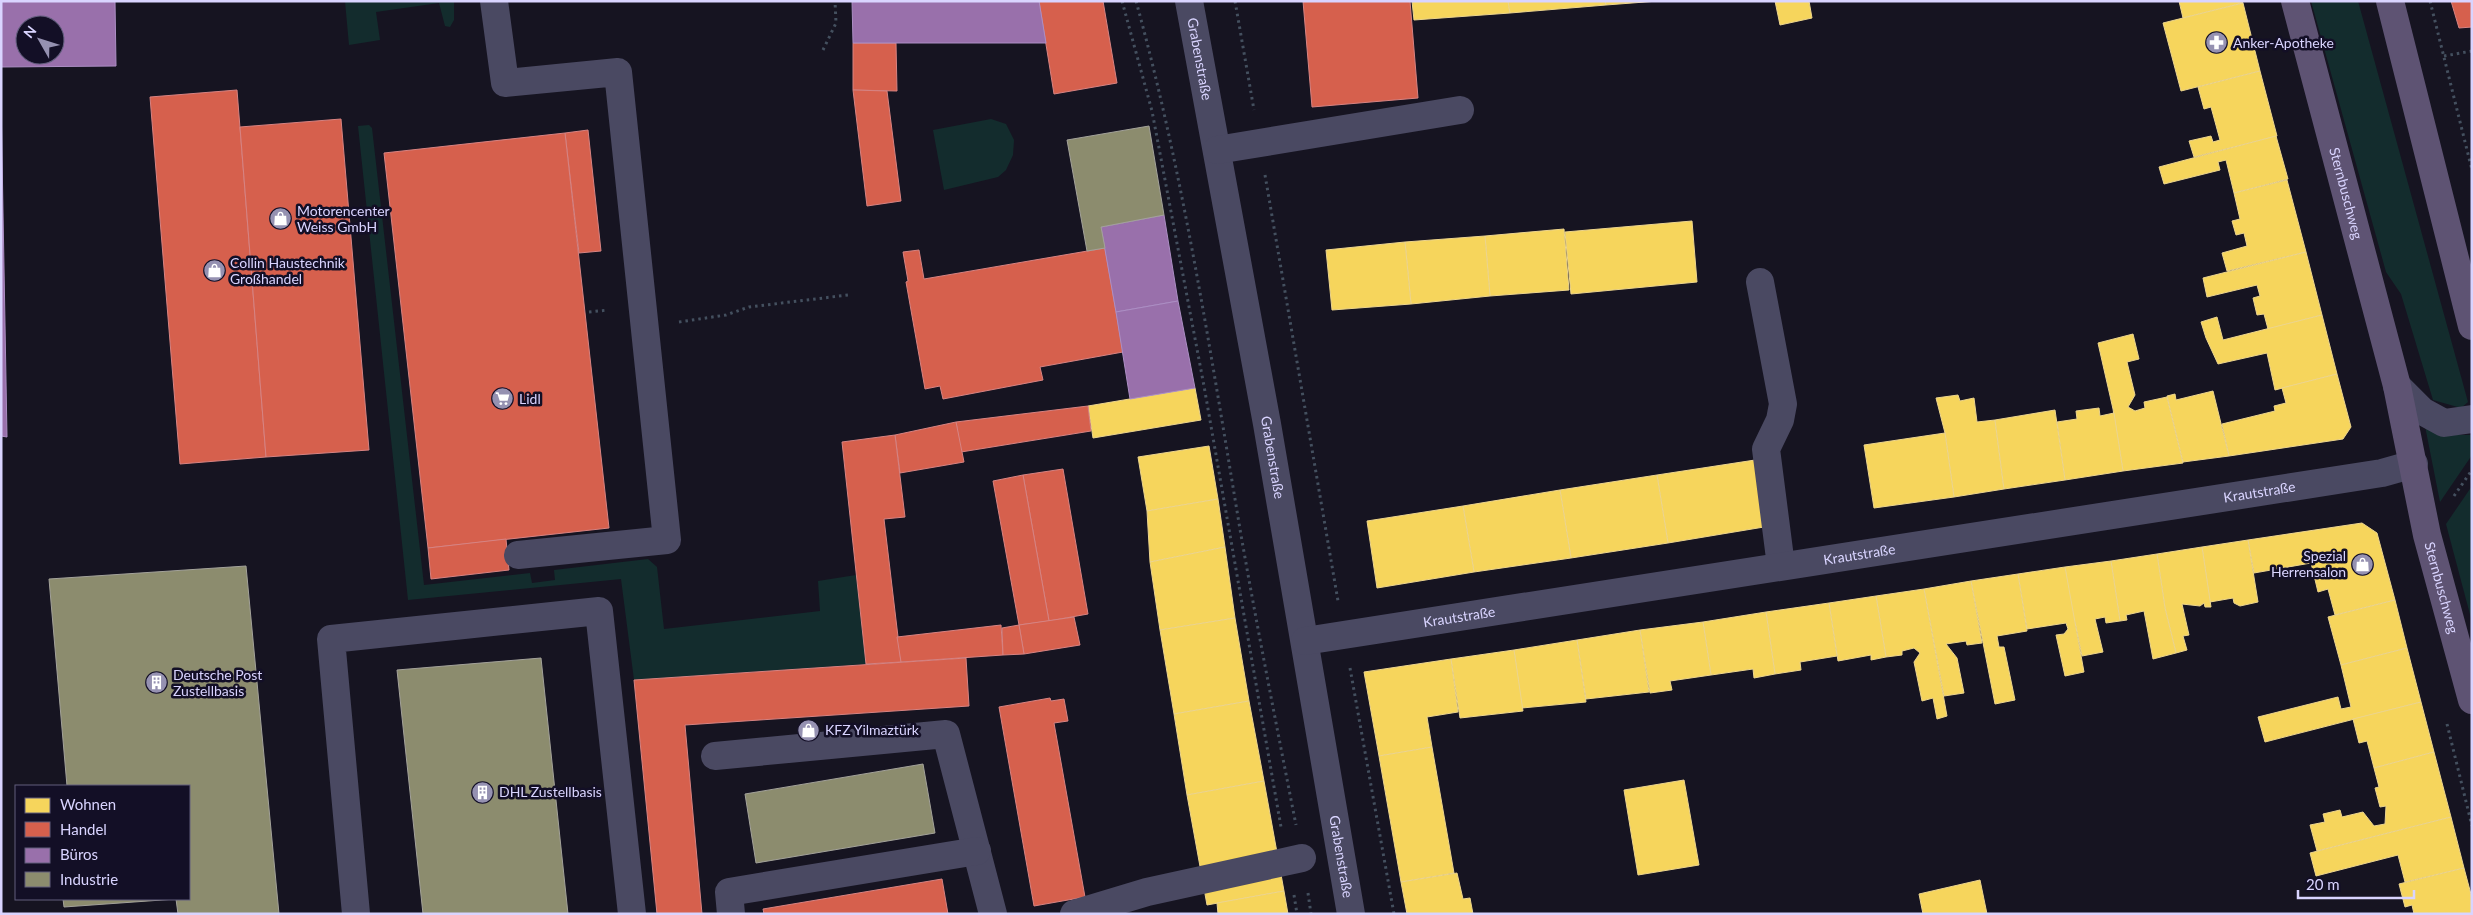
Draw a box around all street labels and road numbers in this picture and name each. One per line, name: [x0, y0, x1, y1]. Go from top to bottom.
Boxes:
street label: Grabenstraße: [1184, 16, 1216, 102]
street label: Sternbuschweg: [2326, 145, 2367, 241]
street label: Grabenstraße: [1258, 415, 1289, 500]
street label: Krautstraße: [2222, 478, 2297, 506]
street label: Krautstraße: [1822, 540, 1896, 568]
street label: Sternbuschweg: [2421, 540, 2462, 635]
street label: Krautstraße: [1422, 602, 1496, 630]
street label: Grabenstraße: [1326, 814, 1357, 899]

